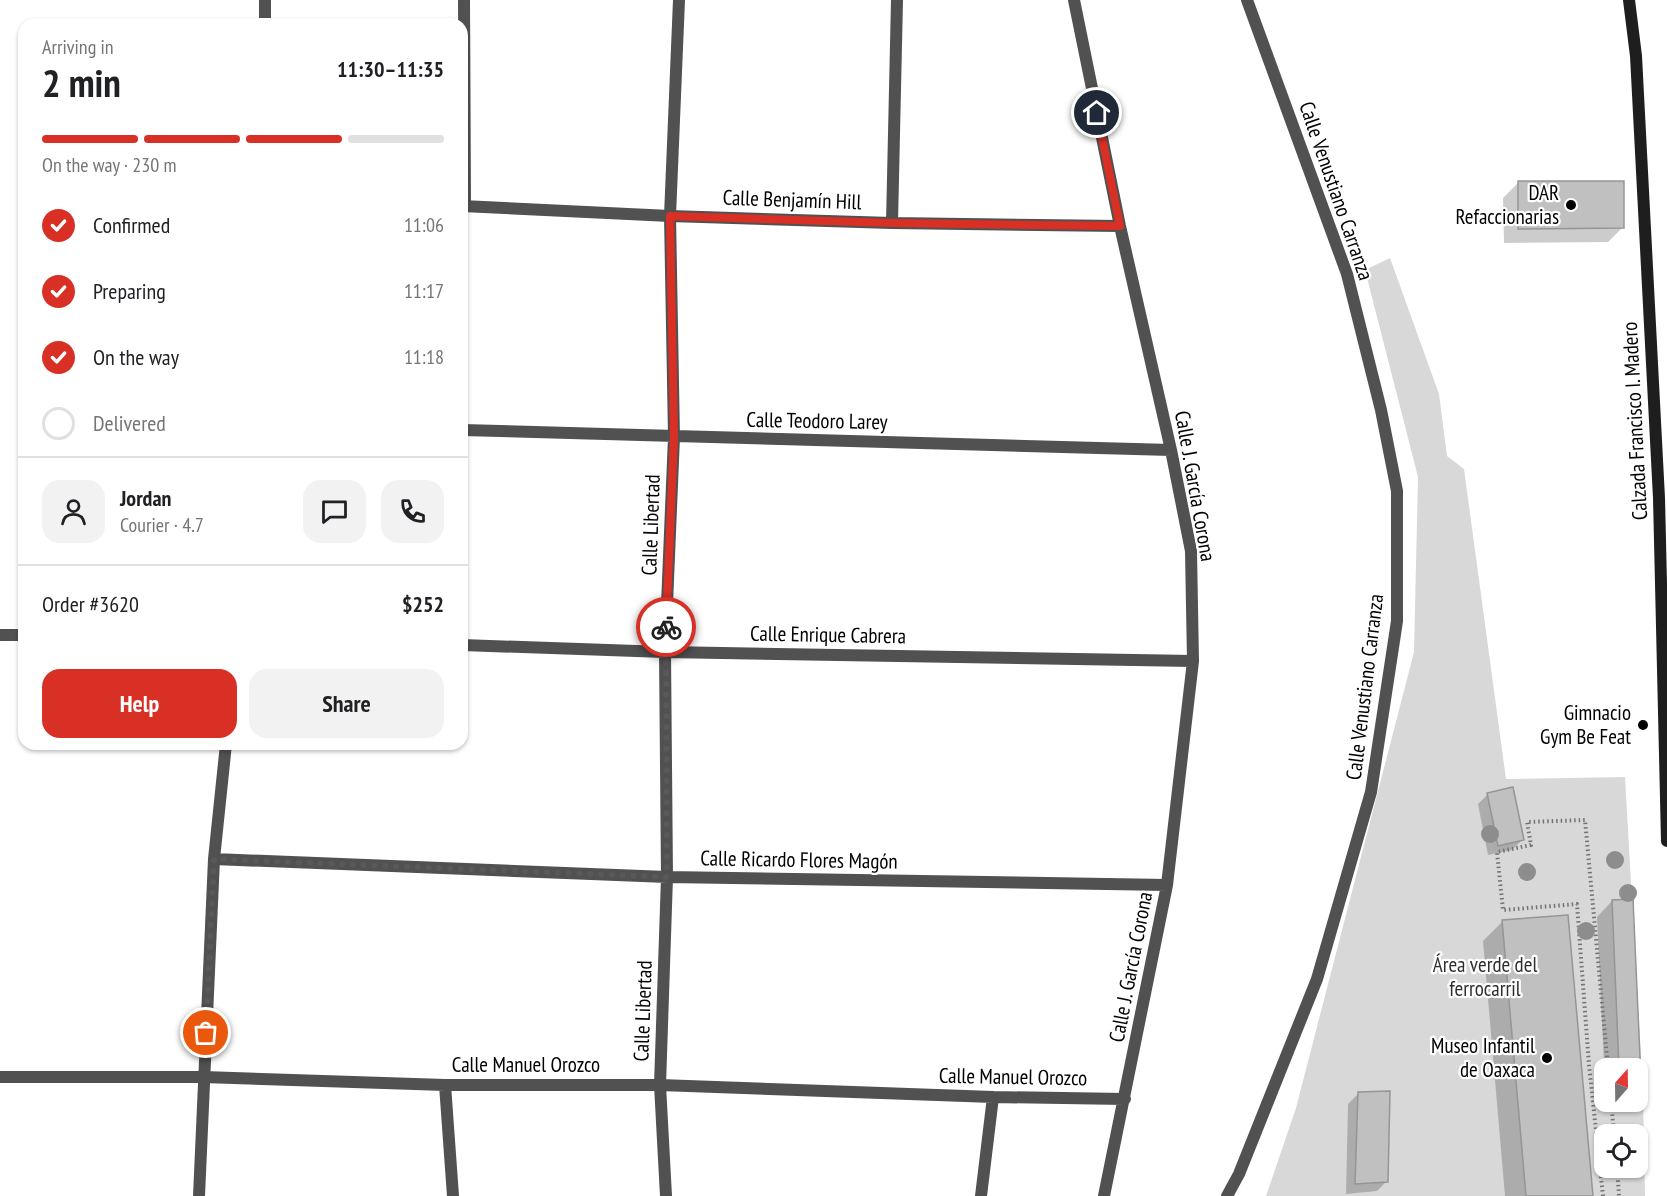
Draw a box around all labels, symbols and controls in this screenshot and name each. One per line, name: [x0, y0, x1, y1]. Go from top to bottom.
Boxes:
text: Arriving in: [42, 34, 114, 60]
text: 11:30–11:35: [337, 55, 444, 83]
text: 2 min: [42, 57, 121, 108]
pin: [1071, 87, 1122, 138]
icon: home: [1080, 96, 1113, 129]
street label: Calle Venustiano Carranza: [1293, 98, 1380, 284]
text: On the way · 230 m: [42, 152, 177, 178]
place label: DAR Refaccionarias: [1456, 179, 1559, 230]
street label: Calle Benjamín Hill: [722, 184, 862, 215]
marker: DAR Refaccionarias: [1564, 198, 1578, 212]
icon: check: [42, 209, 75, 242]
text: Confirmed: [93, 211, 170, 239]
text: 11:06: [404, 212, 444, 238]
icon: check: [42, 275, 75, 308]
text: Preparing: [93, 277, 166, 305]
text: 11:17: [404, 278, 444, 304]
street label: Calzada Francisco I. Madero: [1616, 321, 1653, 521]
icon: check: [42, 341, 75, 374]
text: On the way: [93, 343, 179, 371]
text: 11:18: [404, 344, 444, 370]
street label: Calle Teodoro Larey: [746, 406, 888, 435]
text: Delivered: [93, 409, 166, 437]
street label: Calle J. García Corona: [1169, 409, 1222, 563]
street label: Calle Libertad: [635, 474, 666, 576]
button: person: [42, 480, 105, 543]
button: chat: [303, 480, 366, 543]
button: phone: [381, 480, 444, 543]
text: Jordan: [120, 484, 171, 512]
text: Courier · 4.7: [120, 512, 204, 538]
text: Order #3620: [42, 590, 139, 618]
text: $252: [402, 590, 444, 618]
street label: Calle Venustiano Carranza: [1340, 592, 1389, 782]
courier: [636, 597, 696, 657]
icon: bike: [650, 611, 683, 644]
street label: Calle Enrique Cabrera: [750, 620, 906, 649]
button: Help: [42, 669, 237, 738]
button: Share: [249, 669, 444, 738]
place label: Gimnacio Gym Be Feat: [1540, 699, 1631, 750]
marker: Gimnacio Gym Be Feat: [1636, 718, 1650, 732]
street label: Calle Ricardo Flores Magón: [700, 844, 898, 875]
street label: Calle J. García Corona: [1103, 890, 1158, 1044]
park label: Área verde del ferrocarril: [1433, 951, 1537, 1002]
street label: Calle Libertad: [627, 960, 658, 1062]
pin: [180, 1007, 231, 1058]
icon: bag: [189, 1016, 222, 1049]
place label: Museo Infantil de Oaxaca: [1431, 1032, 1535, 1083]
street label: Calle Manuel Orozco: [452, 1051, 600, 1078]
marker: Museo Infantil de Oaxaca: [1540, 1051, 1554, 1065]
north arrow: [1594, 1058, 1648, 1112]
map controls: [1594, 1058, 1648, 1178]
street label: Calle Manuel Orozco: [939, 1062, 1087, 1091]
button: locate: [1594, 1124, 1648, 1178]

